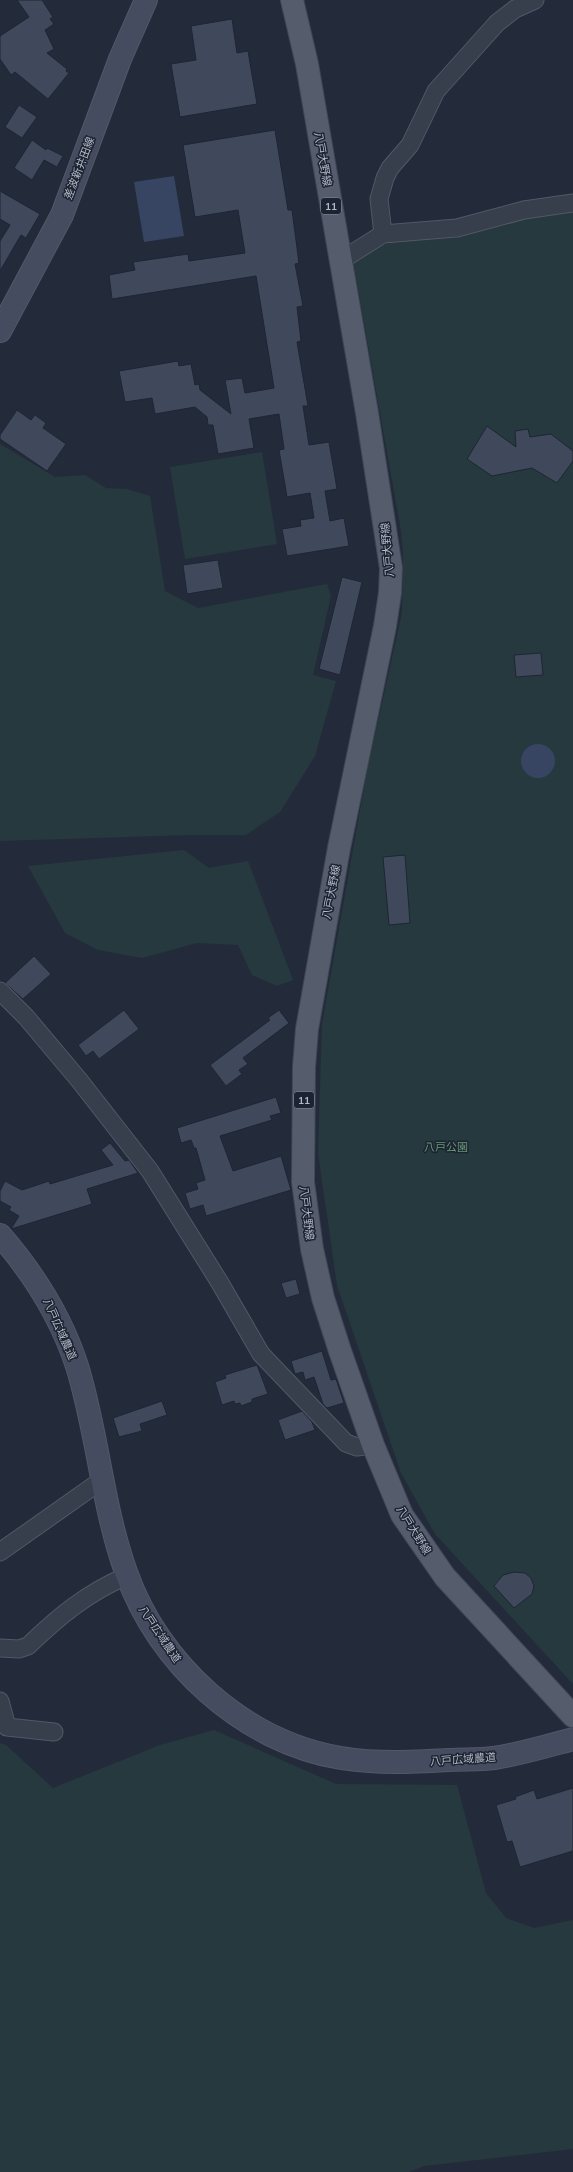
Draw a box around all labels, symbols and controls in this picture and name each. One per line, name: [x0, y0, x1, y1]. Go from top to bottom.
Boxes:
street label: 八戸大野線: [311, 131, 335, 187]
street label: 差波新井田線: [61, 135, 97, 201]
road number: 11: [321, 198, 341, 214]
street label: 八戸大野線: [378, 522, 396, 578]
street label: 八戸大野線: [319, 864, 343, 920]
road number: 11: [294, 1092, 314, 1108]
park label: 八戸公園: [424, 1140, 468, 1154]
street label: 八戸大野線: [297, 1185, 317, 1241]
street label: 八戸広域農道: [40, 1296, 80, 1362]
street label: 八戸大野線: [393, 1503, 435, 1557]
street label: 八戸広域農道: [136, 1603, 184, 1665]
street label: 八戸広域農道: [430, 1750, 496, 1768]

